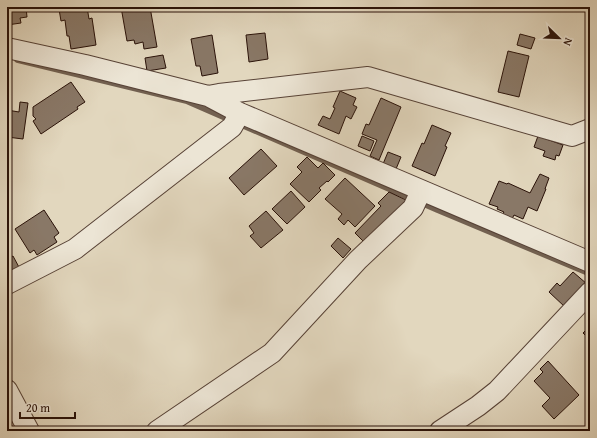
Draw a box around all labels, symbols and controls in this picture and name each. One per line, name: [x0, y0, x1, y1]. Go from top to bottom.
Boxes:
north arrow: [539, 18, 579, 58]
text: N: [559, 35, 577, 49]
scale bar: [20, 394, 75, 420]
text: 20 m: [26, 399, 50, 416]

